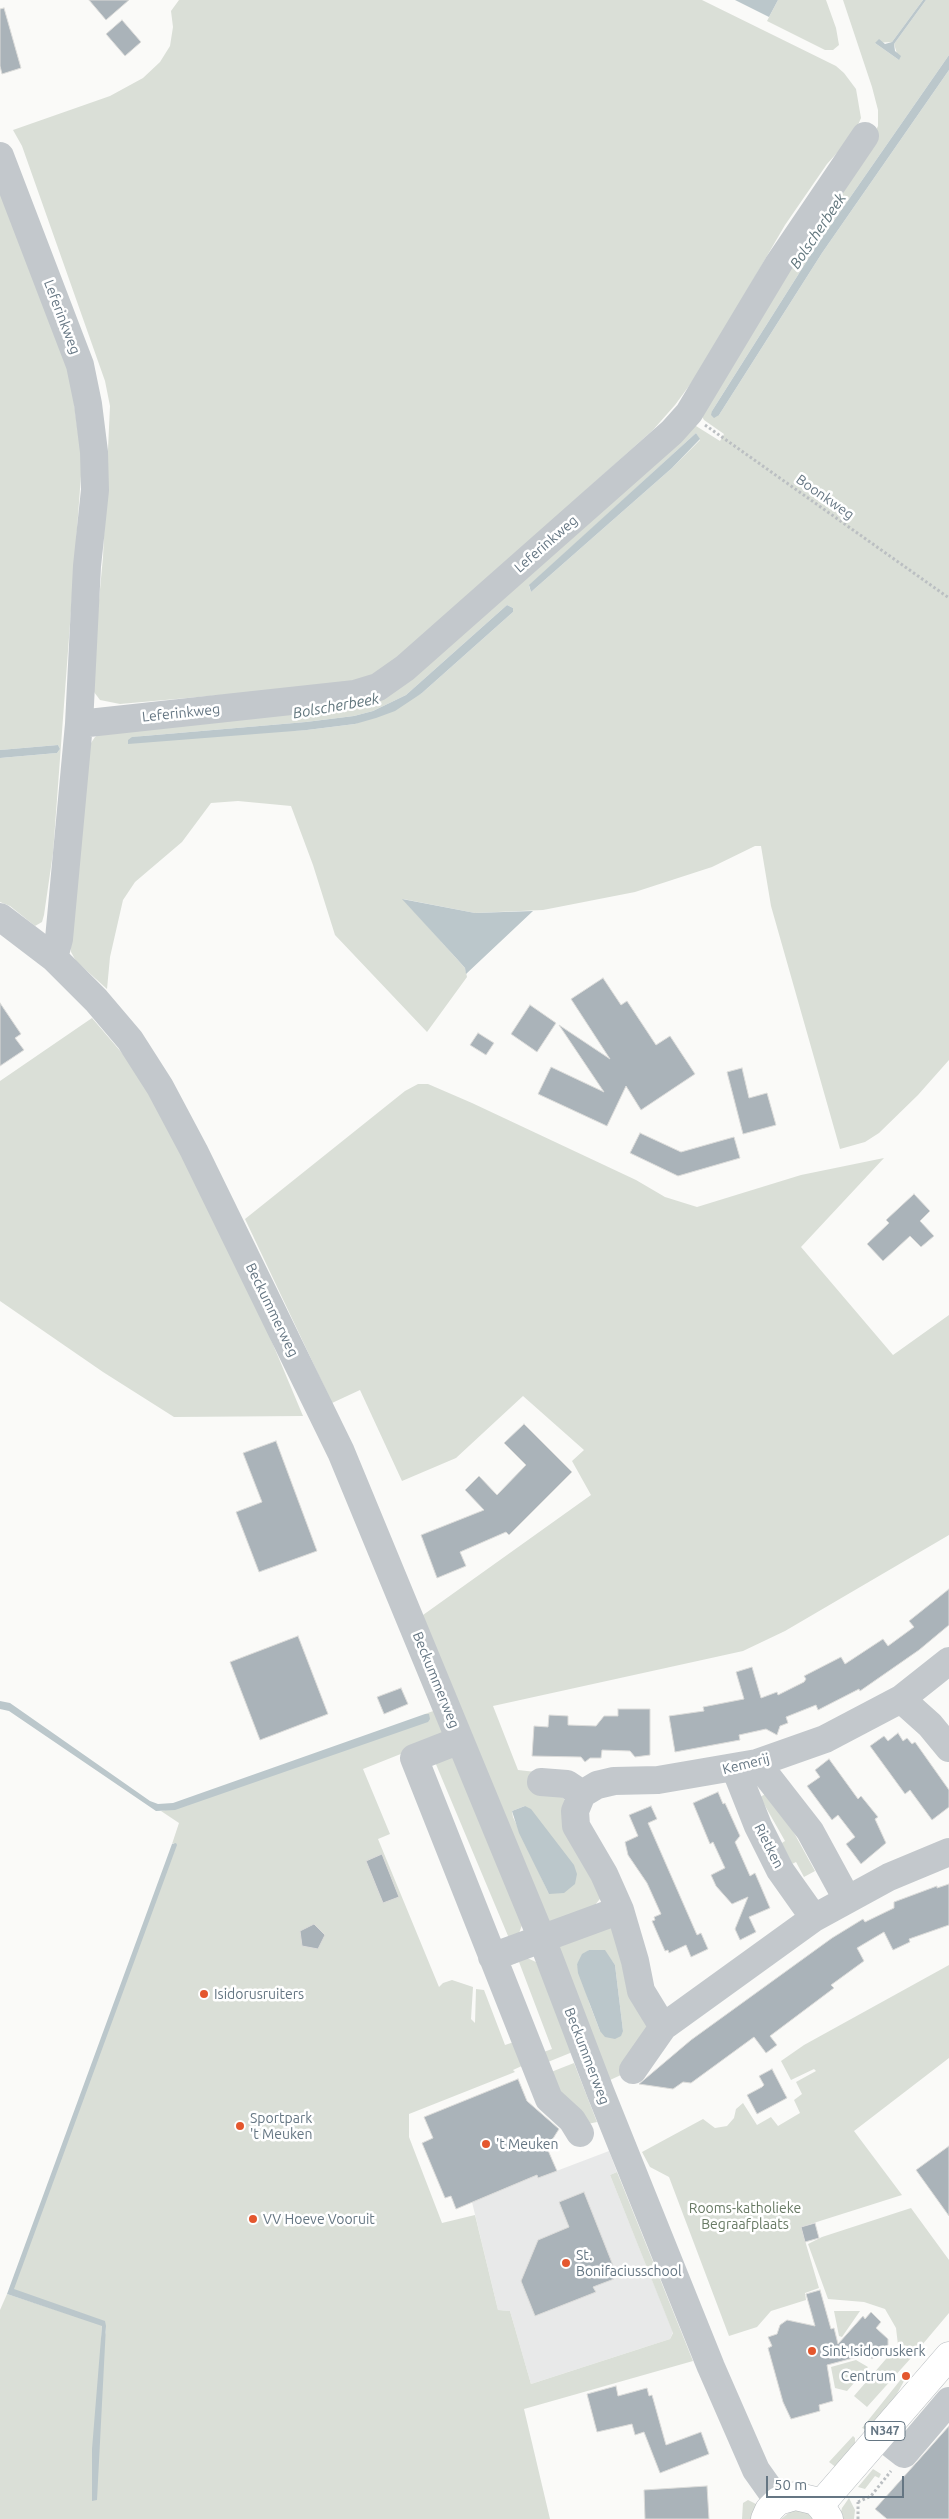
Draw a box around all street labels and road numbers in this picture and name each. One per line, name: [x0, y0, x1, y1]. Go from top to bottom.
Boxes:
street label: Leferinkweg: [40, 277, 84, 357]
street label: Boonkweg: [793, 471, 857, 523]
street label: Leferinkweg: [511, 512, 581, 576]
street label: Leferinkweg: [141, 701, 221, 725]
street label: Beckummerweg: [242, 1260, 302, 1360]
street label: Beckummerweg: [409, 1629, 463, 1731]
street label: Kemerij: [721, 1750, 771, 1778]
street label: Rietken: [751, 1821, 787, 1871]
street label: Beckummerweg: [561, 2005, 613, 2107]
road number: N347: [865, 2422, 905, 2440]

